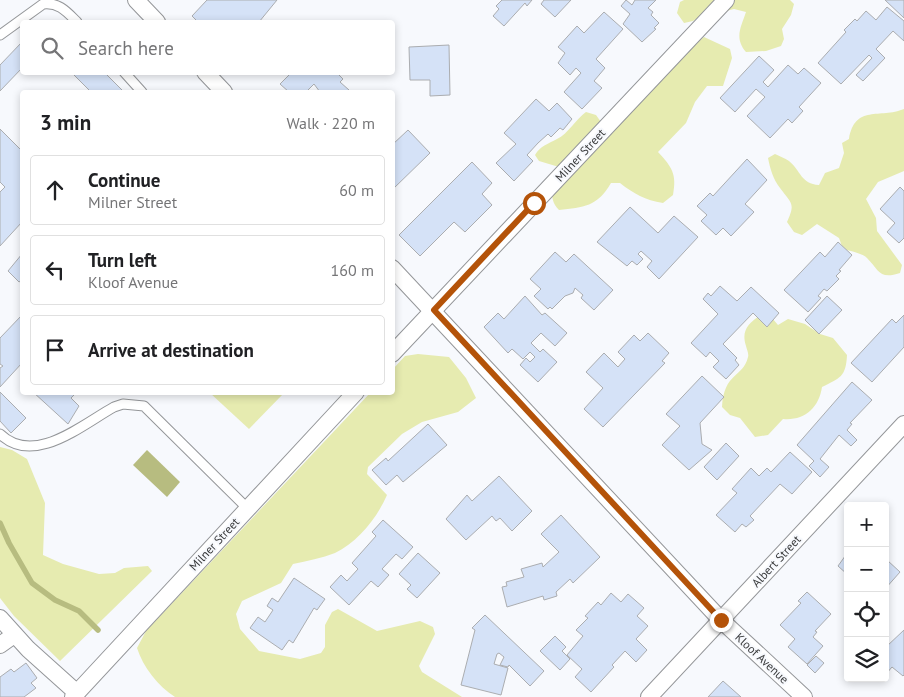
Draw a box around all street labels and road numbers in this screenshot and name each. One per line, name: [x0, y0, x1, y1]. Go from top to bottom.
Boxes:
street label: Milner Street: [552, 125, 608, 185]
street label: Milner Street: [186, 514, 242, 574]
street label: Albert Street: [748, 532, 804, 590]
street label: Kloof Avenue: [732, 629, 792, 687]

